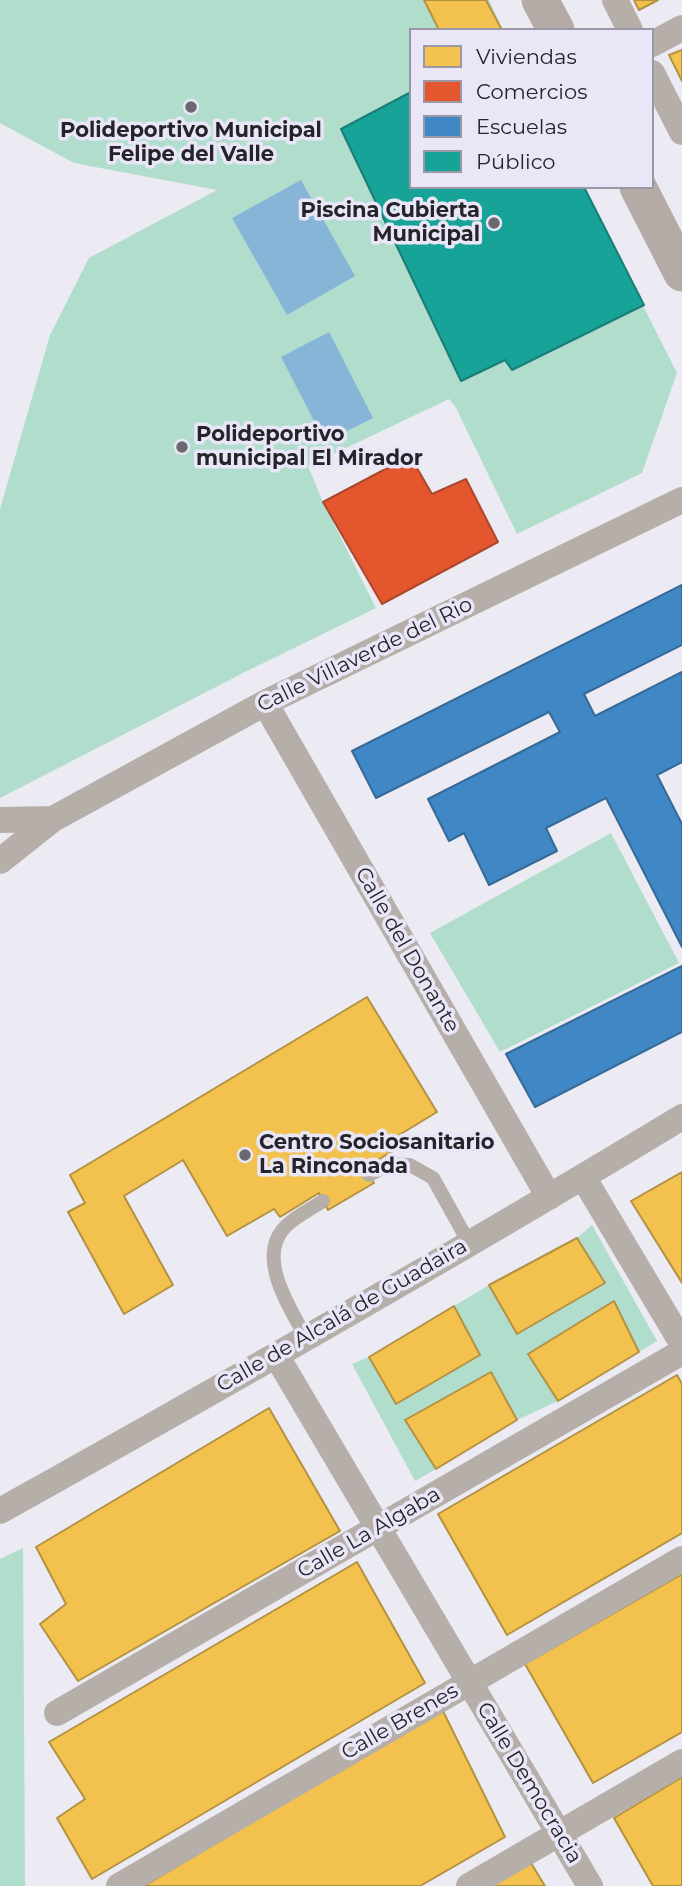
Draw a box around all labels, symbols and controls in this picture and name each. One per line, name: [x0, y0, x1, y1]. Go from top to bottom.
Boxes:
legend: [409, 28, 654, 189]
text: Viviendas: [476, 44, 577, 69]
text: Comercios: [476, 79, 587, 104]
marker: Polideportivo Municipal Felipe del Valle: [183, 99, 199, 115]
text: Escuelas: [476, 114, 567, 139]
place label: Polideportivo Municipal Felipe del Valle: [60, 118, 322, 168]
text: Público: [476, 149, 556, 174]
place label: Piscina Cubierta Municipal: [301, 198, 480, 248]
marker: Piscina Cubierta Municipal: [486, 215, 502, 231]
place label: Polideportivo municipal El Mirador: [196, 422, 423, 472]
marker: Polideportivo municipal El Mirador: [174, 439, 190, 455]
street label: Calle Villaverde del Rio: [253, 592, 477, 718]
street label: Calle del Donante: [349, 863, 465, 1037]
place label: Centro Sociosanitario La Rinconada: [259, 1130, 495, 1180]
marker: Centro Sociosanitario La Rinconada: [237, 1147, 253, 1163]
street label: Calle de Alcalá de Guadaira: [212, 1234, 472, 1398]
street label: Calle La Algaba: [293, 1482, 445, 1584]
street label: Calle Brenes: [337, 1678, 463, 1766]
street label: Calle Democracia: [471, 1698, 587, 1868]

